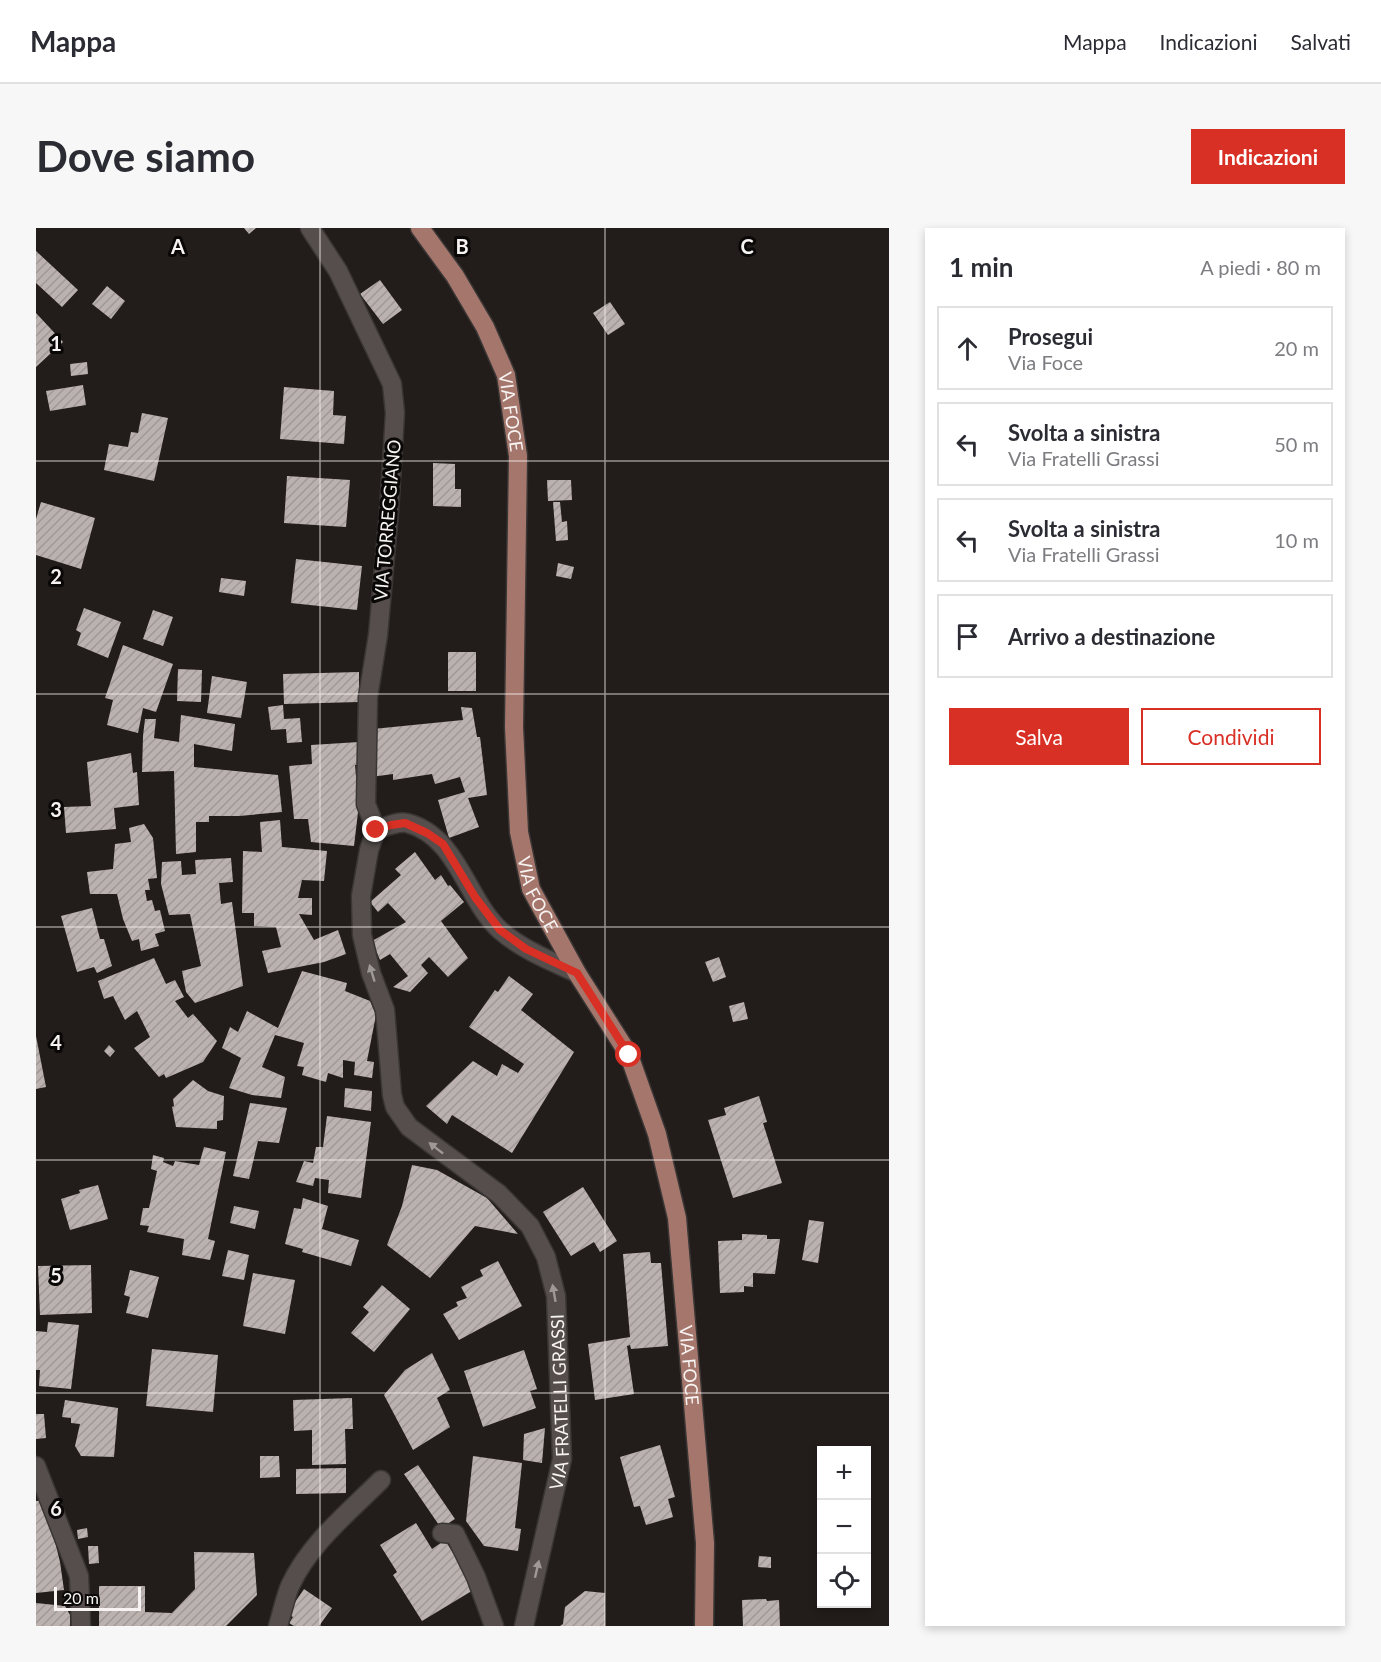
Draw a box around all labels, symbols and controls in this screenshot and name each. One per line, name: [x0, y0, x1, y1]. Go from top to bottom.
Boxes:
text: Mappa: [30, 24, 116, 58]
text: Mappa: [1063, 29, 1127, 54]
text: Indicazioni: [1160, 29, 1258, 54]
text: Salvati: [1291, 29, 1351, 54]
button: Indicazioni: [1191, 129, 1345, 184]
text: Dove siamo: [36, 131, 255, 181]
text: A: [170, 234, 185, 258]
text: B: [455, 234, 469, 258]
text: C: [740, 234, 754, 258]
text: 1 min: [949, 251, 1013, 283]
text: A piedi · 80 m: [1200, 255, 1321, 279]
text: Prosegui: [1008, 323, 1093, 350]
text: 1: [50, 331, 62, 355]
icon: ahead: [951, 332, 984, 365]
text: 20 m: [1274, 336, 1319, 360]
text: Via Foce: [1008, 350, 1083, 374]
street label: VIA FOCE: [495, 370, 528, 453]
text: Svolta a sinistra: [1008, 419, 1160, 446]
icon: left: [951, 428, 984, 461]
text: 50 m: [1274, 432, 1319, 456]
street label: VIA TORREGGIANO: [369, 439, 405, 601]
text: Via Fratelli Grassi: [1008, 446, 1159, 470]
text: Svolta a sinistra: [1008, 515, 1160, 542]
icon: left: [951, 524, 984, 557]
text: 10 m: [1274, 528, 1319, 552]
text: Via Fratelli Grassi: [1008, 542, 1159, 566]
text: 2: [50, 564, 62, 588]
icon: arrive: [951, 620, 984, 653]
text: Arrivo a destinazione: [1008, 623, 1215, 650]
button: Salva: [949, 708, 1129, 765]
button: Condividi: [1141, 708, 1321, 765]
text: 3: [50, 797, 62, 821]
route end: [362, 816, 388, 842]
street label: VIA FOCE: [513, 854, 563, 935]
one-way arrow: [367, 964, 376, 982]
text: 4: [50, 1030, 62, 1054]
route start: [615, 1041, 641, 1067]
one-way arrow: [428, 1142, 443, 1154]
text: 5: [50, 1263, 62, 1287]
one-way arrow: [550, 1283, 559, 1302]
street label: VIA FRATELLI GRASSI: [544, 1314, 573, 1492]
street label: VIA FOCE: [675, 1324, 704, 1406]
map controls: [817, 1446, 871, 1608]
button: +: [817, 1446, 871, 1500]
text: 6: [50, 1496, 62, 1520]
button: −: [817, 1500, 871, 1554]
button: locate: [817, 1554, 871, 1608]
one-way arrow: [533, 1560, 543, 1578]
scale bar: [54, 1584, 141, 1612]
text: 20 m: [63, 1588, 99, 1607]

